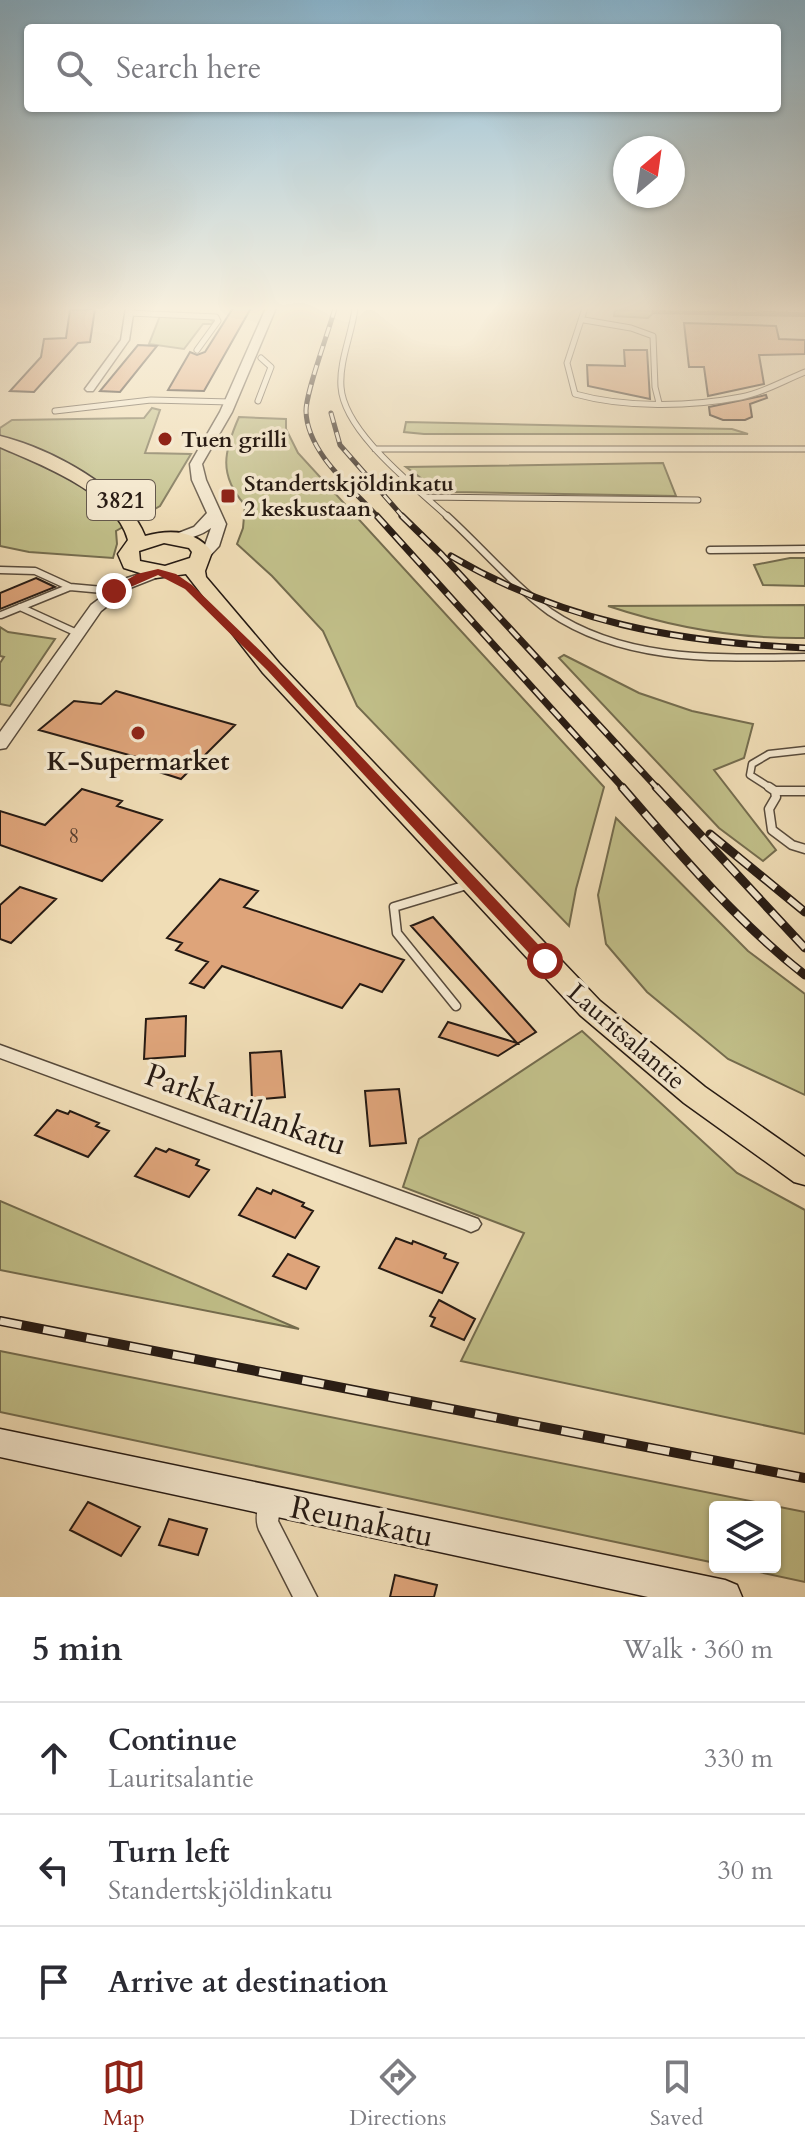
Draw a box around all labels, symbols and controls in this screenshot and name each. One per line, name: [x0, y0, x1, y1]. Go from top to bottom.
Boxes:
search box: [24, 24, 781, 112]
icon: search: [52, 46, 96, 90]
text: Search here: [116, 48, 261, 89]
north arrow: [613, 136, 685, 208]
place label: Tuen grilli: [181, 425, 287, 455]
marker: Tuen grilli: [156, 430, 174, 448]
place label: Standertskjöldinkatu 2 keskustaan: [244, 469, 454, 524]
road number: 3821: [87, 480, 155, 520]
marker: Standertskjöldinkatu 2 keskustaan: [219, 487, 237, 505]
route end: [96, 573, 132, 609]
marker: K-Supermarket: [129, 724, 147, 742]
place label: K-Supermarket: [46, 744, 230, 779]
house number: 8: [68, 821, 80, 851]
route start: [527, 943, 563, 979]
street label: Lauritsalantie: [560, 975, 693, 1098]
street label: Parkkarilankatu: [139, 1053, 353, 1167]
street label: Reunakatu: [286, 1485, 437, 1559]
map controls: [709, 1501, 781, 1573]
button: layers: [709, 1501, 781, 1573]
text: 5 min: [32, 1626, 123, 1672]
text: Walk · 360 m: [623, 1632, 773, 1667]
text: Continue: [108, 1720, 237, 1761]
icon: ahead: [32, 1736, 76, 1780]
text: 330 m: [704, 1741, 773, 1776]
text: Lauritsalantie: [108, 1761, 254, 1796]
text: Turn left: [108, 1832, 230, 1873]
icon: left: [32, 1848, 76, 1892]
text: 30 m: [717, 1853, 773, 1888]
text: Standertskjöldinkatu: [108, 1873, 333, 1908]
icon: arrive: [32, 1960, 76, 2004]
text: Arrive at destination: [108, 1962, 388, 2003]
tab: Map: [102, 2055, 146, 2133]
tab: Directions: [349, 2055, 446, 2133]
tab: Saved: [650, 2055, 703, 2133]

